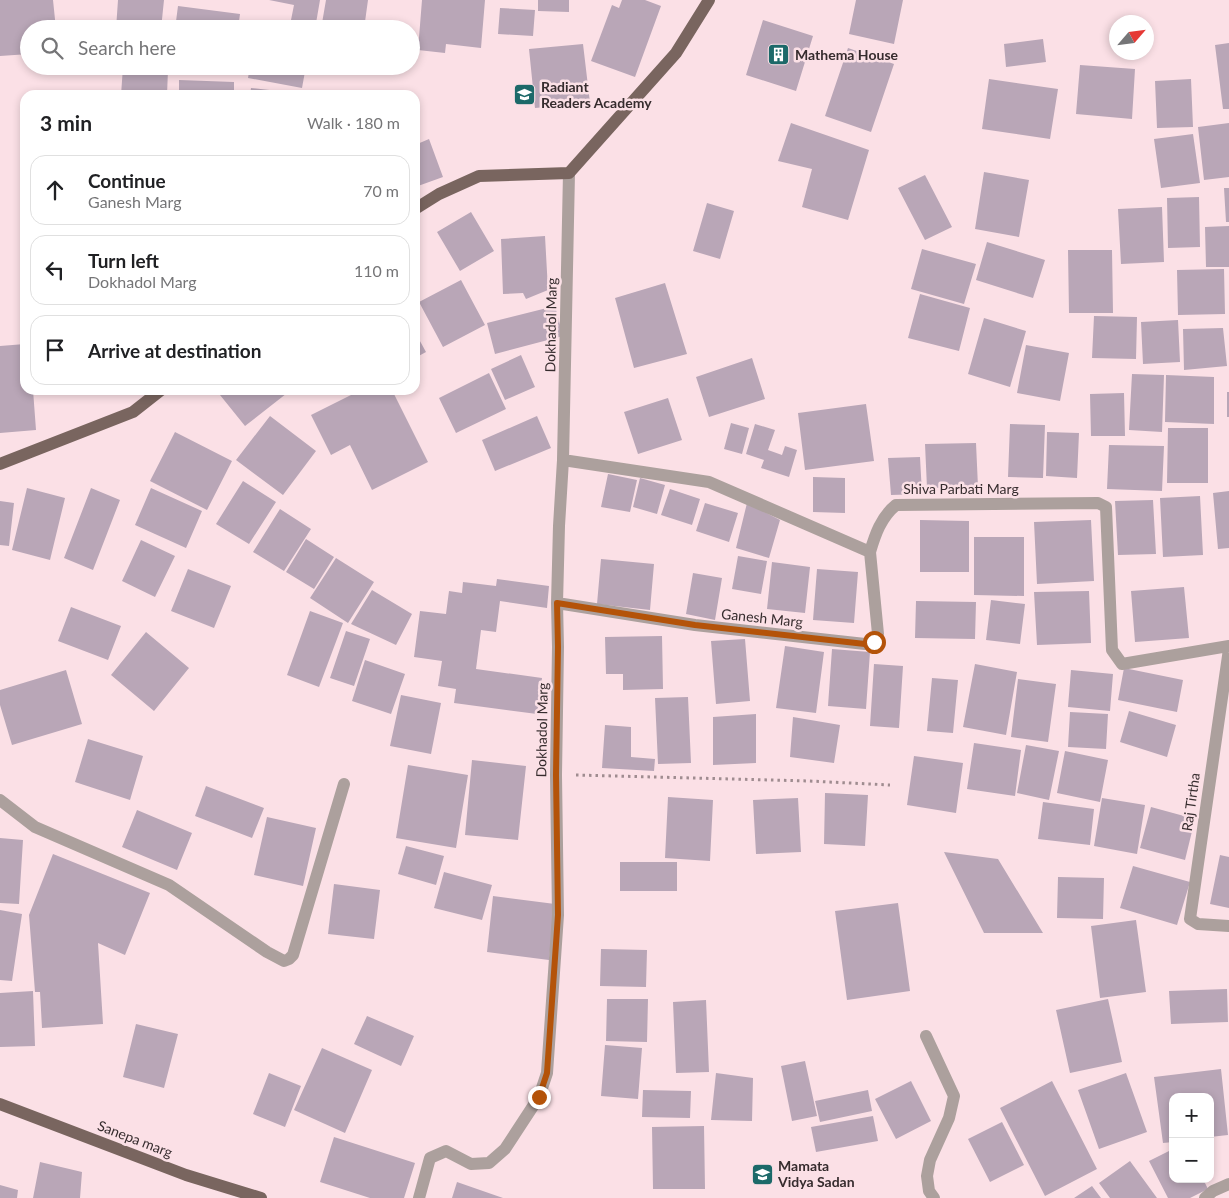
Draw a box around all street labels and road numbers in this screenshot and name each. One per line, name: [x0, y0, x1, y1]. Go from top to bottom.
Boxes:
street label: Dokhadol Marg: [541, 277, 560, 373]
street label: Shiva Parbati Marg: [903, 480, 1019, 497]
street label: Ganesh Marg: [720, 605, 804, 630]
street label: Dokhadol Marg: [532, 682, 551, 778]
street label: Raj Tirtha: [1178, 772, 1203, 832]
street label: Sanepa marg: [95, 1116, 175, 1161]

